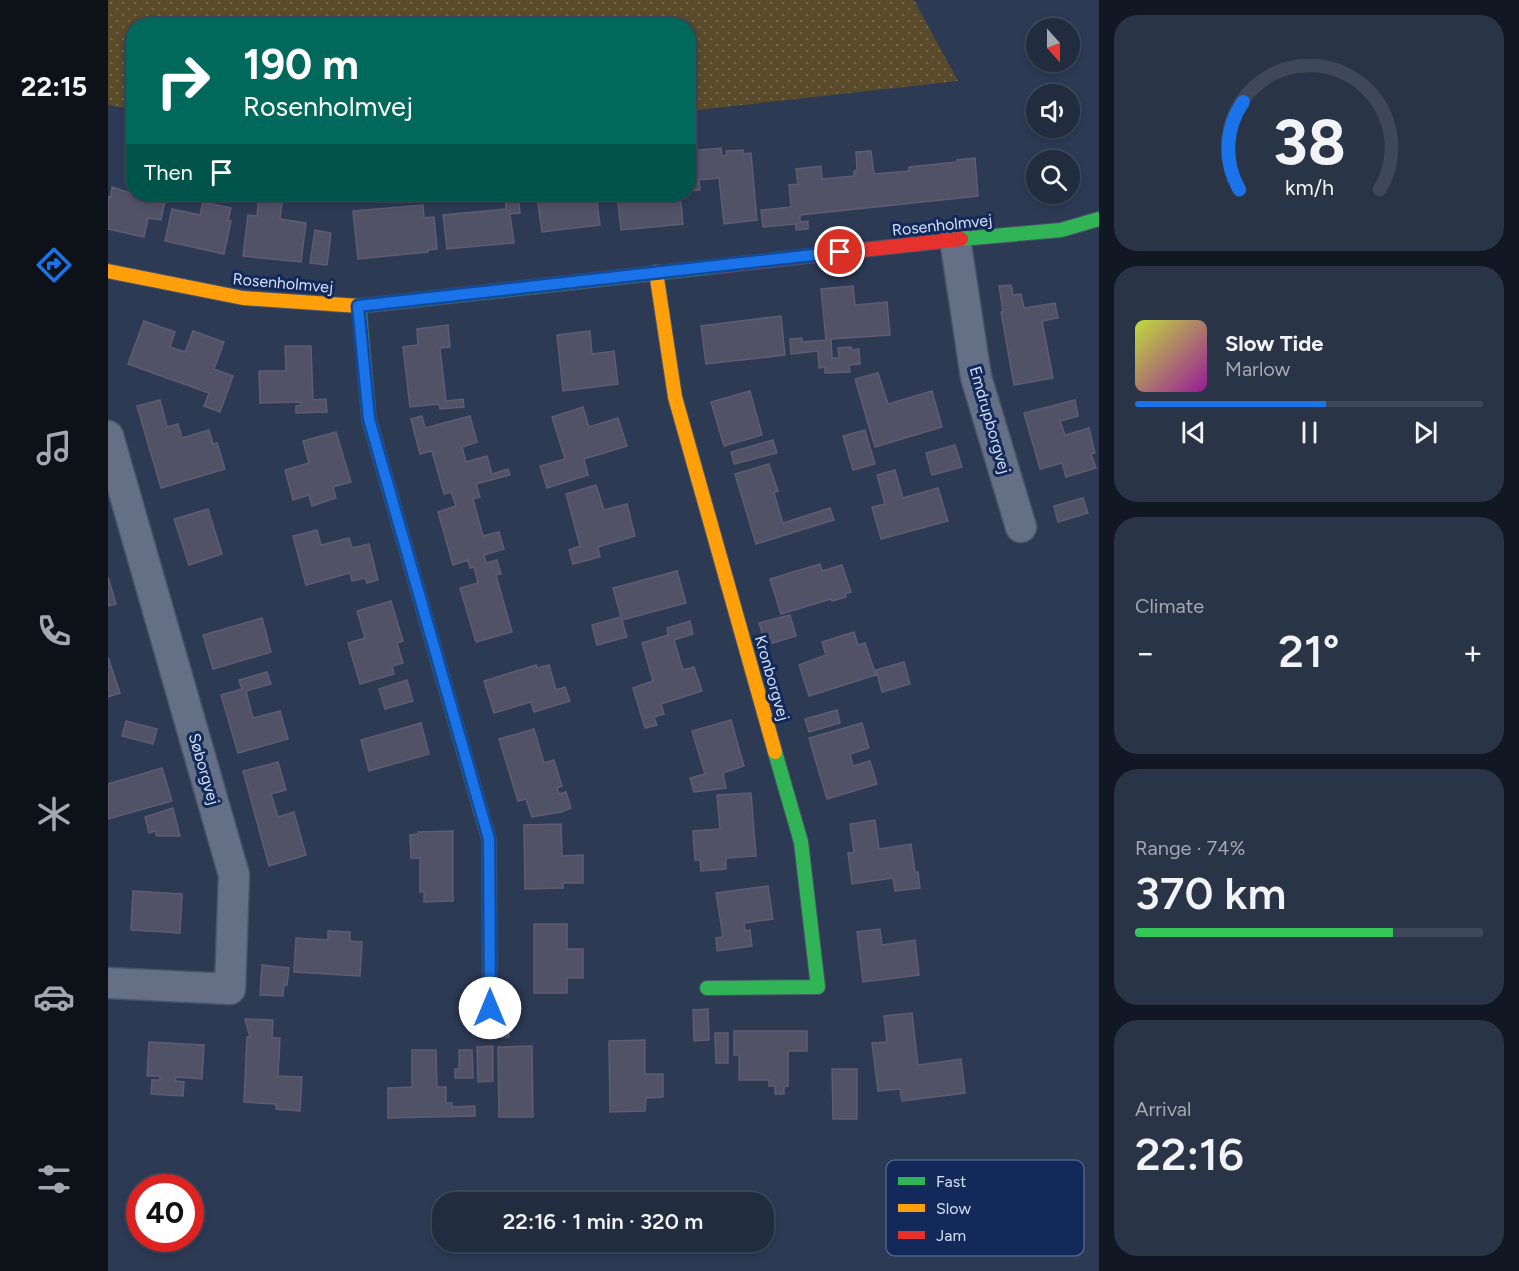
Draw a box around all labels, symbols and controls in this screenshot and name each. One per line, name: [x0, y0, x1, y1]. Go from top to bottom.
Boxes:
north arrow: [1026, 18, 1080, 72]
map controls: [1026, 18, 1080, 204]
text: 190 m: [243, 39, 359, 90]
icon: right: [144, 42, 222, 120]
text: 22:15: [21, 70, 87, 103]
button: sound: [1026, 84, 1080, 138]
text: Rosenholmvej: [243, 90, 413, 123]
text: 38: [1273, 105, 1345, 180]
button: search: [1026, 150, 1080, 204]
icon: arrive: [205, 156, 238, 189]
text: Then: [144, 159, 193, 186]
text: km/h: [1285, 175, 1333, 200]
street label: Rosenholmvej: [891, 210, 993, 240]
pin: [814, 226, 865, 277]
icon: arrive: [823, 235, 856, 268]
icon: directions: [33, 244, 75, 286]
street label: Rosenholmvej: [232, 269, 334, 297]
text: Slow Tide: [1225, 330, 1324, 357]
text: Marlow: [1225, 357, 1290, 381]
street label: Emdrupborgvej: [966, 364, 1014, 476]
icon: previous: [1177, 416, 1210, 449]
icon: pause: [1293, 416, 1326, 449]
icon: next: [1409, 416, 1442, 449]
icon: music: [33, 427, 75, 469]
text: Climate: [1135, 594, 1204, 618]
icon: phone: [33, 610, 75, 652]
text: 21°: [1278, 624, 1340, 678]
street label: Kronborgvej: [751, 633, 793, 723]
text: −: [1135, 633, 1156, 672]
text: +: [1462, 633, 1483, 672]
street label: Søborgvej: [185, 731, 223, 807]
icon: climate: [33, 793, 75, 835]
text: Range · 74%: [1135, 836, 1245, 860]
text: 370 km: [1135, 866, 1286, 920]
icon: car: [33, 976, 75, 1018]
position arrow: [458, 976, 522, 1040]
text: Arrival: [1135, 1097, 1191, 1121]
text: 22:16: [1135, 1127, 1244, 1181]
icon: filters: [33, 1158, 75, 1200]
legend: [886, 1160, 1084, 1256]
text: Fast: [936, 1172, 966, 1191]
speed limit sign: 40: [126, 1174, 204, 1252]
text: Slow: [936, 1199, 971, 1218]
text: 22:16 · 1 min · 320 m: [503, 1208, 703, 1235]
text: Jam: [936, 1226, 966, 1245]

